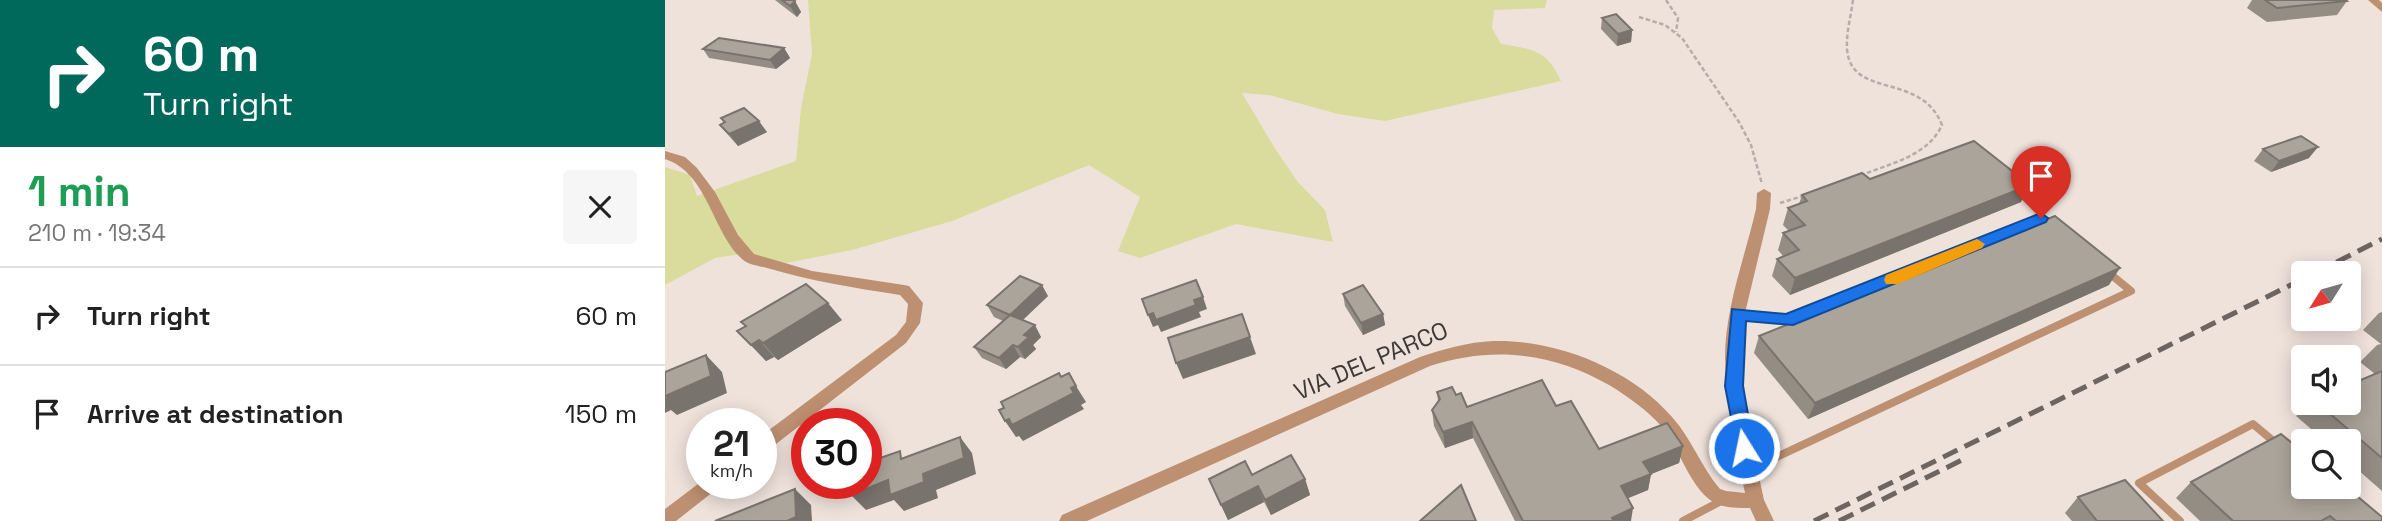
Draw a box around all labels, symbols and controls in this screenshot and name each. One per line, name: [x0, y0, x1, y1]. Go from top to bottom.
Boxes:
text: 60 m: [143, 23, 259, 85]
icon: right: [28, 28, 119, 119]
text: Turn right: [143, 84, 293, 124]
pin: [2011, 146, 2071, 218]
icon: arrive: [2022, 157, 2060, 195]
text: 1 min: [28, 165, 131, 218]
button: close: [563, 170, 637, 244]
text: 210 m · 19:34: [28, 218, 166, 248]
north arrow: [2291, 261, 2361, 331]
map controls: [2291, 261, 2361, 499]
icon: right: [28, 297, 66, 335]
text: Turn right: [87, 299, 211, 333]
text: 60 m: [575, 299, 637, 333]
street label: VIA DEL PARCO: [1289, 314, 1453, 407]
button: sound: [2291, 345, 2361, 415]
icon: arrive: [28, 395, 66, 433]
text: Arrive at destination: [87, 397, 344, 431]
text: 150 m: [565, 397, 637, 431]
speed limit sign: 30: [791, 408, 882, 499]
position arrow: [1707, 411, 1781, 485]
text: 21: [713, 422, 750, 466]
button: search: [2291, 429, 2361, 499]
text: km/h: [710, 459, 753, 482]

